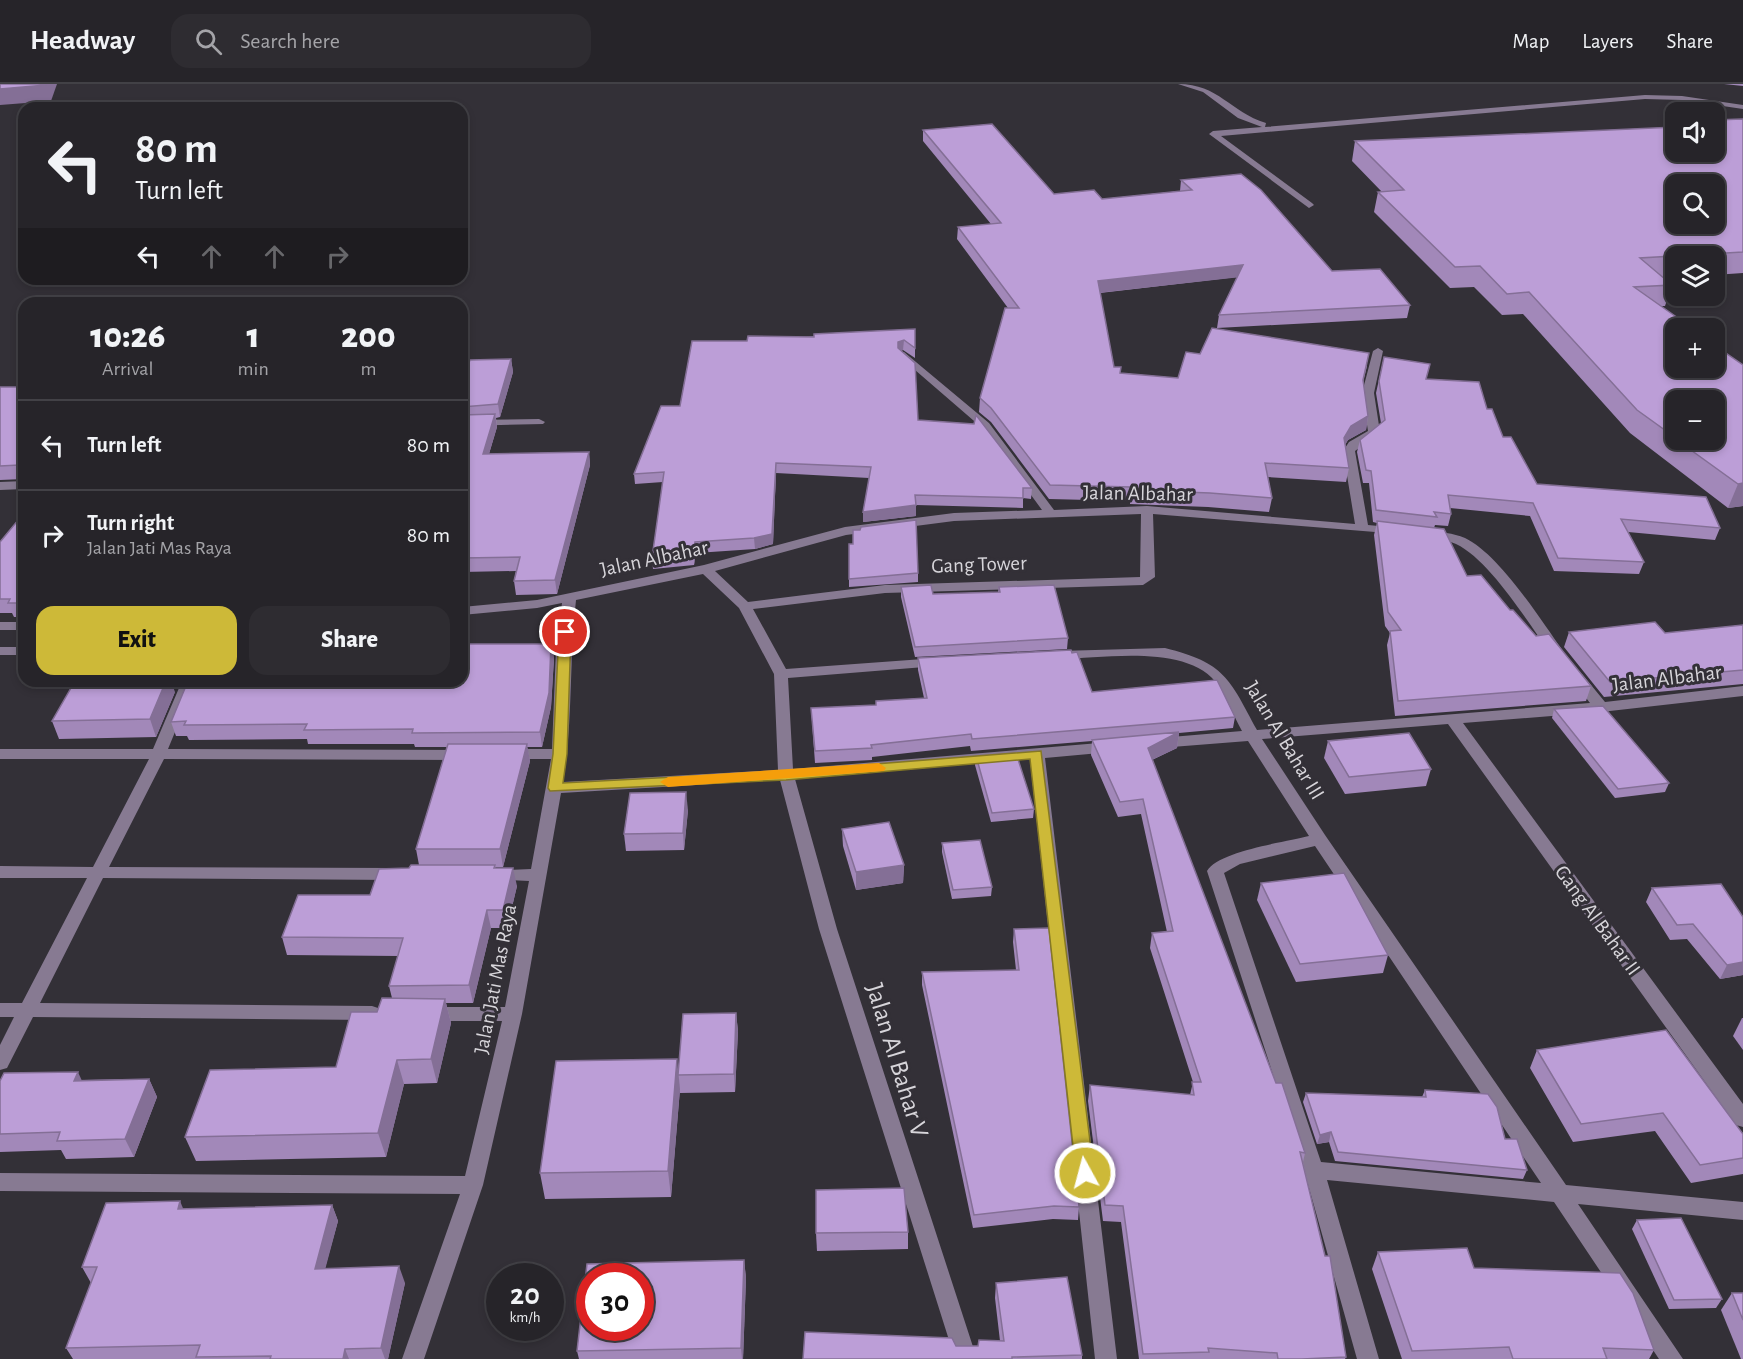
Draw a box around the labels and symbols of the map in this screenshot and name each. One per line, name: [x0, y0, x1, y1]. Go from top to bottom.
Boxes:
street label: Jalan Albahar: [1083, 482, 1193, 505]
street label: Jalan Albahar: [598, 537, 710, 580]
street label: Gang Tower: [931, 552, 1027, 577]
pin: [539, 606, 590, 657]
street label: Jalan Albahar: [1611, 661, 1723, 696]
street label: Jalan Al Bahar III: [1241, 677, 1328, 803]
street label: Gang Al Bahar II: [1551, 861, 1644, 979]
street label: Jalan Jati Mas Raya: [471, 902, 520, 1056]
street label: Jalan Al Bahar V: [861, 980, 933, 1141]
position arrow: [1053, 1141, 1117, 1205]
speed limit sign: 30: [576, 1263, 654, 1341]

